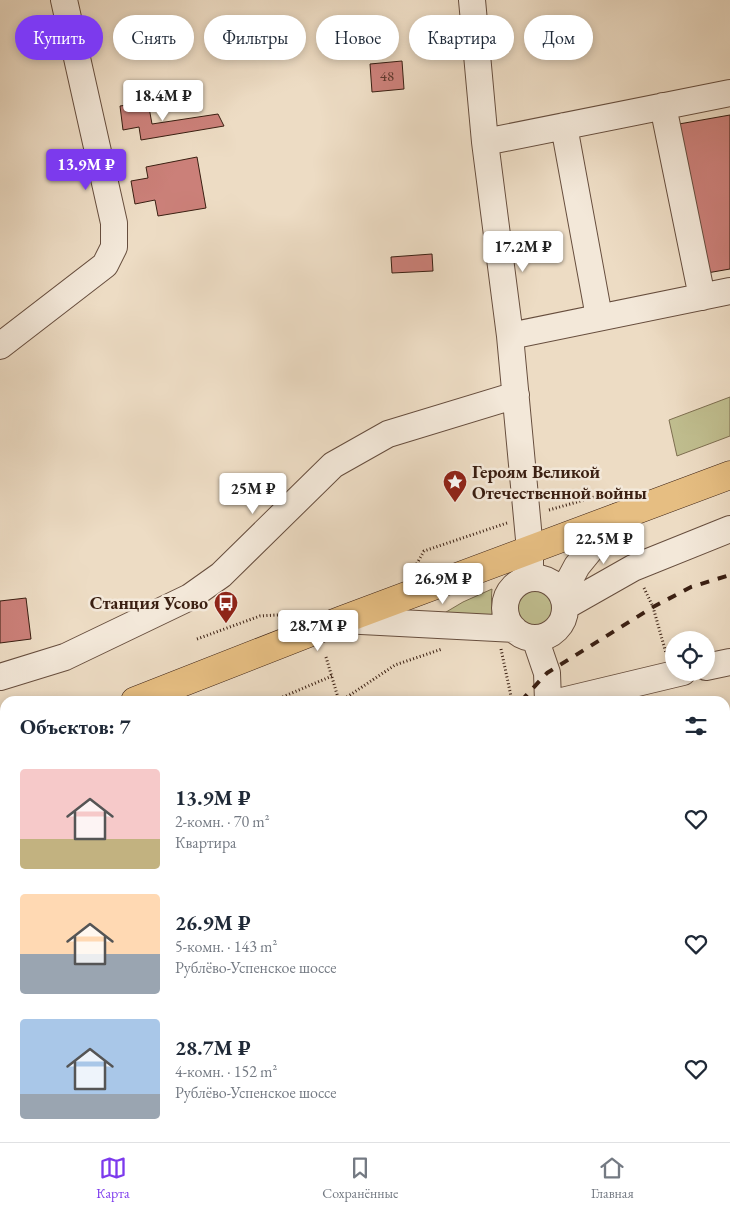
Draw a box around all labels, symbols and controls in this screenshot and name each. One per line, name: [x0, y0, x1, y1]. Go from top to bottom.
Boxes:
chip: Купить: [15, 15, 103, 60]
chip: Снять: [113, 15, 194, 60]
chip: Фильтры: [204, 15, 306, 60]
chip: Новое: [316, 15, 399, 60]
chip: Квартира: [409, 15, 514, 60]
chip: Дом: [524, 15, 593, 60]
house number: 48: [380, 66, 394, 85]
pin: 18.4M ₽: [117, 80, 209, 122]
text: 18.4M ₽: [134, 85, 192, 106]
pin: 13.9M ₽: [40, 148, 132, 191]
text: 13.9M ₽: [57, 154, 115, 175]
pin: 17.2M ₽: [477, 230, 569, 273]
text: 17.2M ₽: [494, 236, 552, 257]
place label: Героям Великой Отечественной войны: [472, 460, 647, 504]
place icon: Героям Великой Отечественной войны: [442, 469, 468, 503]
pin: 25M ₽: [218, 472, 288, 515]
text: 25M ₽: [230, 478, 276, 499]
pin: 22.5M ₽: [558, 522, 650, 565]
text: 22.5M ₽: [575, 528, 633, 549]
pin: 26.9M ₽: [397, 562, 489, 605]
text: 26.9M ₽: [414, 568, 472, 589]
bus stop icon: Станция Усово: [213, 590, 239, 624]
place label: Станция Усово: [90, 591, 208, 614]
pin: 28.7M ₽: [272, 610, 364, 652]
text: 28.7M ₽: [289, 615, 347, 636]
map controls: [665, 631, 715, 681]
button: locate: [665, 631, 715, 681]
icon: filters: [682, 712, 710, 740]
text: Объектов: 7: [20, 713, 131, 740]
text: 13.9M ₽: [175, 784, 251, 811]
icon: home: [60, 789, 120, 849]
icon: heart: [682, 805, 710, 833]
text: 2-комн. · 70 m²: [175, 811, 270, 832]
text: Квартира: [175, 832, 236, 853]
text: 26.9M ₽: [175, 909, 251, 936]
icon: home: [60, 914, 120, 974]
icon: heart: [682, 930, 710, 958]
text: 5-комн. · 143 m²: [175, 936, 277, 957]
text: Рублёво-Успенское шоссе: [175, 957, 337, 978]
text: 28.7M ₽: [175, 1034, 251, 1061]
icon: home: [60, 1039, 120, 1099]
icon: heart: [682, 1055, 710, 1083]
text: 4-комн. · 152 m²: [175, 1061, 277, 1082]
text: Рублёво-Успенское шоссе: [175, 1082, 337, 1103]
tab: Карта: [96, 1154, 130, 1202]
tab: Сохранённые: [322, 1154, 399, 1202]
tab: Главная: [591, 1154, 634, 1202]

